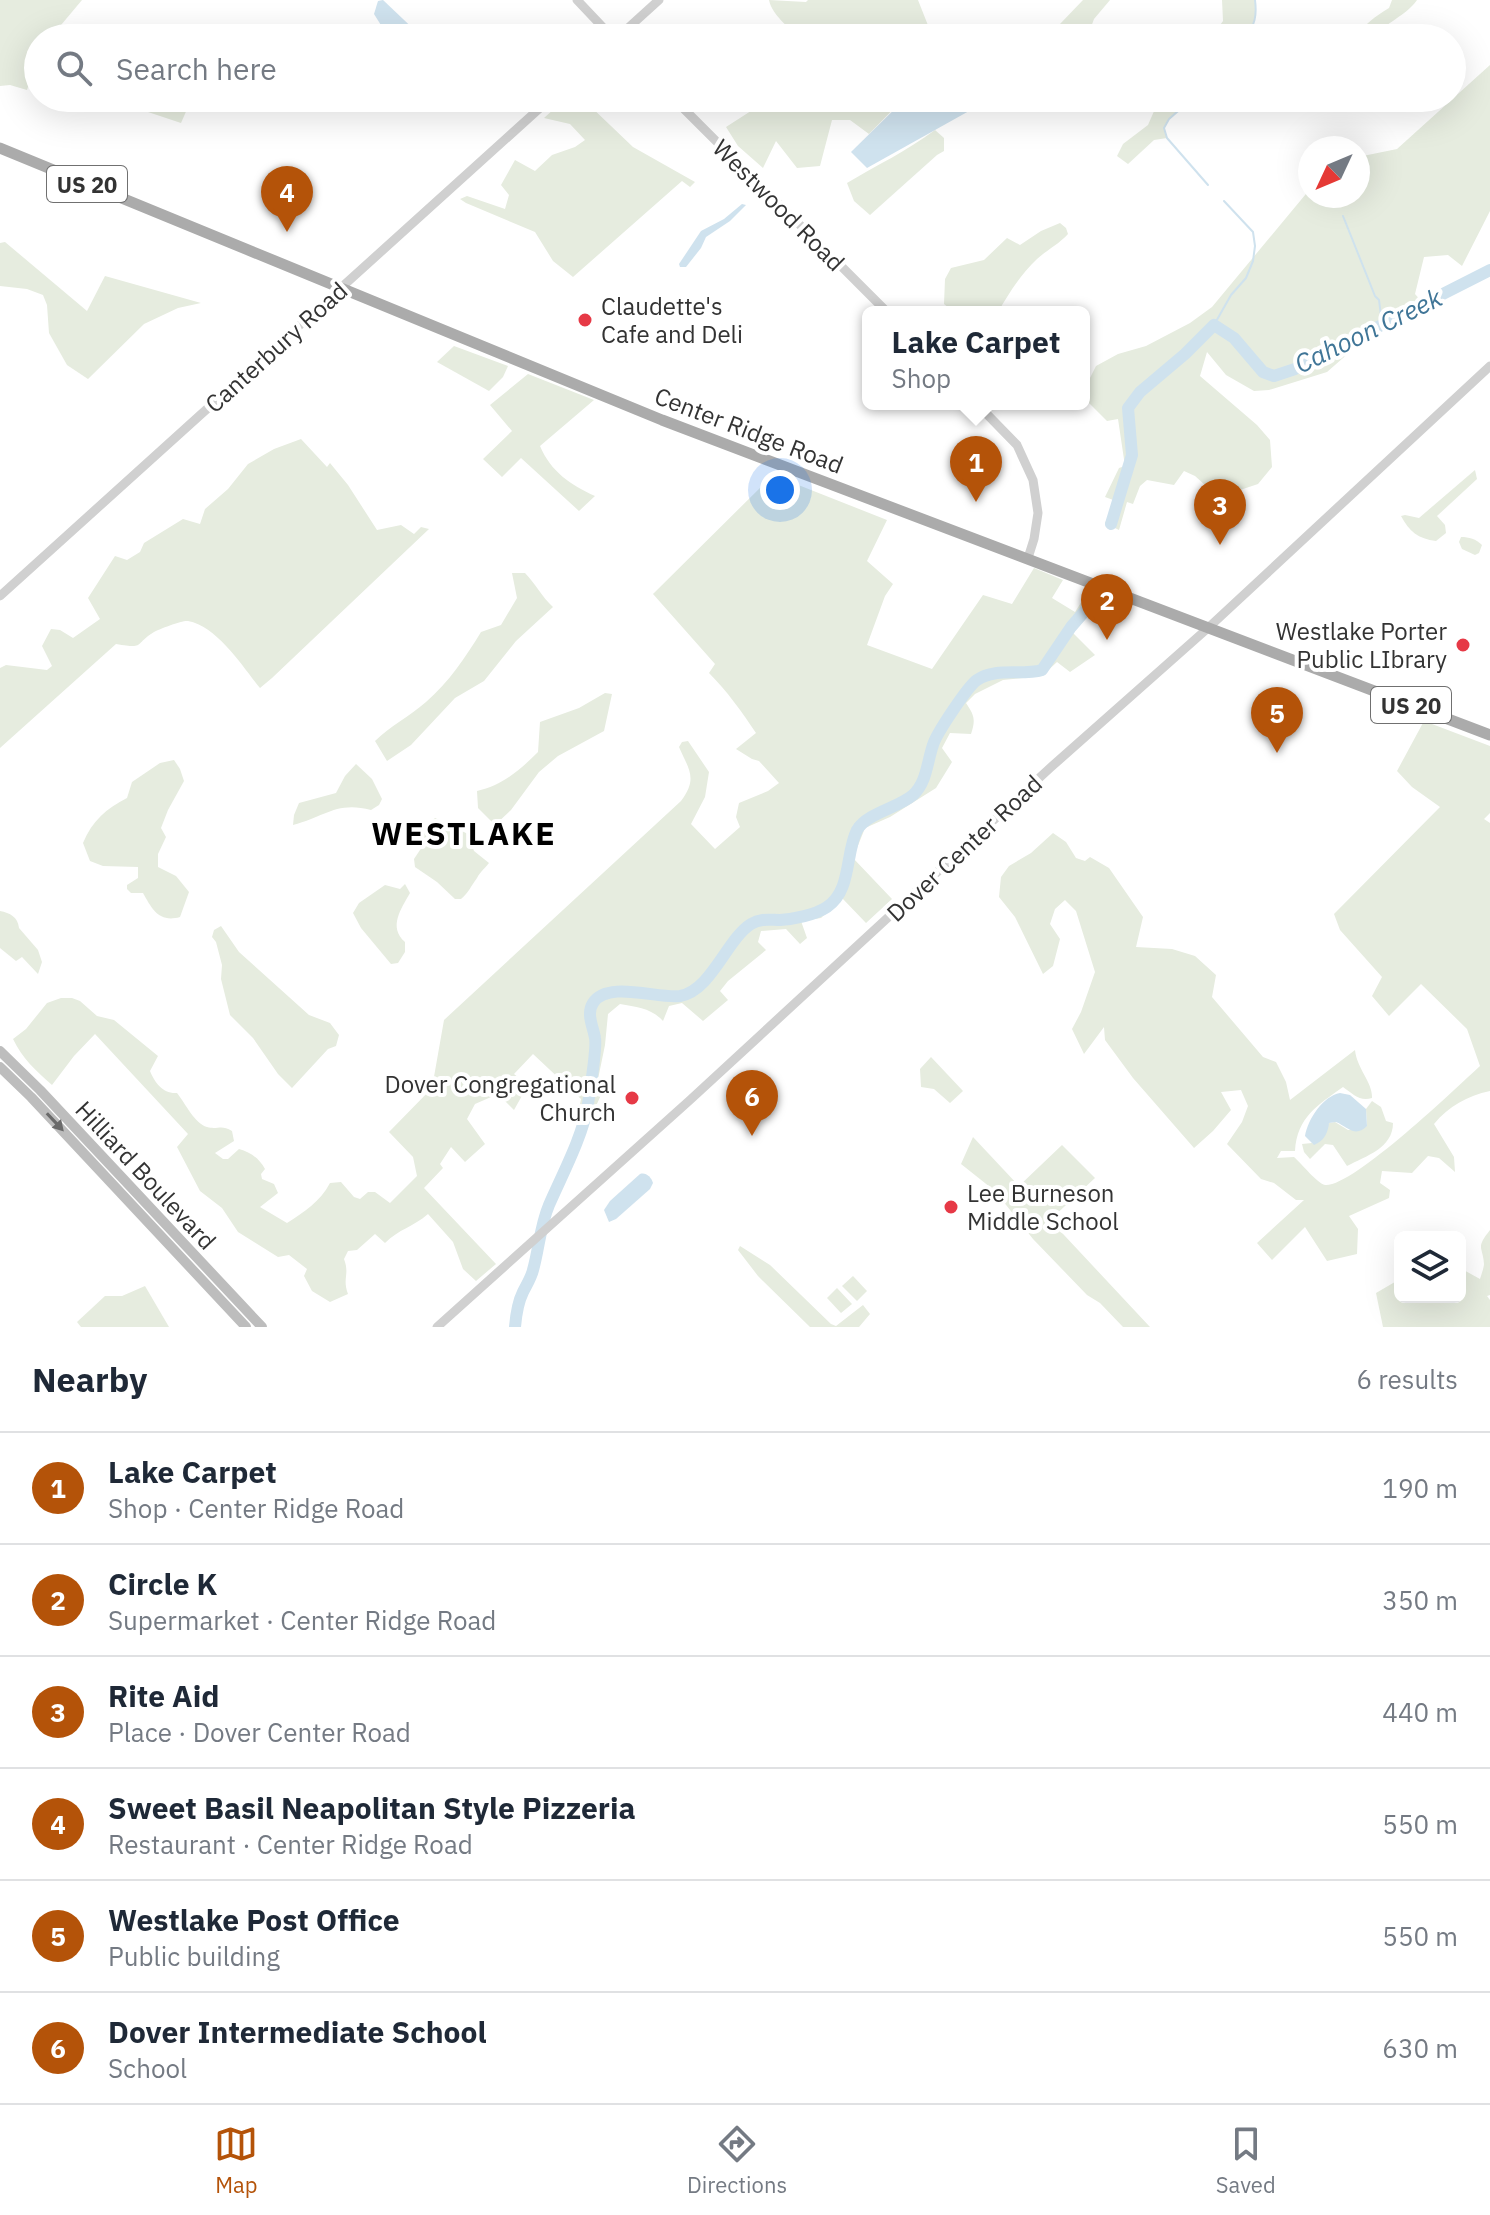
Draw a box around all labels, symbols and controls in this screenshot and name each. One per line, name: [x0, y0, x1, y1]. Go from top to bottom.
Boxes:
search box: [24, 24, 1466, 112]
icon: search: [52, 46, 96, 90]
text: Search here: [116, 49, 277, 88]
street label: Westwood Road: [706, 132, 852, 278]
north arrow: [1298, 136, 1370, 208]
road number: US 20: [47, 166, 127, 202]
pin: 4: [261, 166, 313, 232]
street label: Canterbury Road: [198, 275, 354, 419]
water label: Cahoon Creek: [1289, 279, 1448, 380]
place label: Claudette's Cafe and Deli: [601, 290, 743, 350]
popup: [862, 306, 1090, 410]
marker: Claudette's Cafe and Deli: [576, 311, 594, 329]
text: Lake Carpet: [892, 322, 1060, 361]
text: Shop: [892, 361, 951, 395]
street label: Center Ridge Road: [650, 379, 848, 481]
pin: 1: [950, 436, 1002, 502]
your location: [760, 470, 800, 510]
pin: 3: [1194, 479, 1246, 545]
pin: 2: [1081, 574, 1133, 640]
place label: Westlake Porter Public LIbrary: [1276, 615, 1447, 675]
marker: Westlake Porter Public LIbrary: [1454, 636, 1472, 654]
pin: 5: [1251, 687, 1303, 753]
road number: US 20: [1371, 687, 1451, 723]
street label: Dover Center Road: [879, 768, 1049, 928]
district label: WESTLAKE: [371, 812, 557, 854]
place label: Dover Congregational Church: [385, 1068, 616, 1128]
pin: 6: [726, 1070, 778, 1136]
marker: Dover Congregational Church: [623, 1089, 641, 1107]
street label: Hilliard Boulevard: [69, 1094, 223, 1256]
one-way arrow: [45, 1113, 63, 1132]
place label: Lee Burneson Middle School: [967, 1177, 1119, 1237]
marker: Lee Burneson Middle School: [942, 1198, 960, 1216]
map controls: [1394, 1231, 1466, 1303]
button: layers: [1394, 1231, 1466, 1303]
text: Nearby: [32, 1357, 147, 1401]
text: 6 results: [1356, 1362, 1458, 1396]
text: Lake Carpet: [108, 1452, 277, 1491]
text: 1: [50, 1471, 66, 1505]
text: 190 m: [1382, 1471, 1458, 1505]
text: Shop · Center Ridge Road: [108, 1491, 404, 1525]
text: Circle K: [108, 1564, 218, 1603]
text: 2: [50, 1583, 66, 1617]
text: 350 m: [1382, 1583, 1458, 1617]
text: Supermarket · Center Ridge Road: [108, 1603, 496, 1637]
text: Rite Aid: [108, 1676, 219, 1715]
text: 3: [50, 1695, 66, 1729]
text: 440 m: [1382, 1695, 1458, 1729]
text: Place · Dover Center Road: [108, 1715, 411, 1749]
text: Sweet Basil Neapolitan Style Pizzeria: [108, 1788, 636, 1827]
text: 4: [50, 1807, 66, 1841]
text: 550 m: [1382, 1807, 1458, 1841]
text: Restaurant · Center Ridge Road: [108, 1827, 473, 1861]
text: Westlake Post Office: [108, 1900, 400, 1939]
text: 5: [50, 1919, 66, 1953]
text: 550 m: [1382, 1919, 1458, 1953]
text: Public building: [108, 1939, 280, 1973]
text: Dover Intermediate School: [108, 2012, 486, 2051]
text: 6: [50, 2031, 66, 2065]
text: 630 m: [1382, 2031, 1458, 2065]
text: School: [108, 2051, 187, 2085]
tab: Map: [214, 2122, 258, 2199]
tab: Directions: [687, 2122, 787, 2199]
tab: Saved: [1216, 2122, 1276, 2199]

